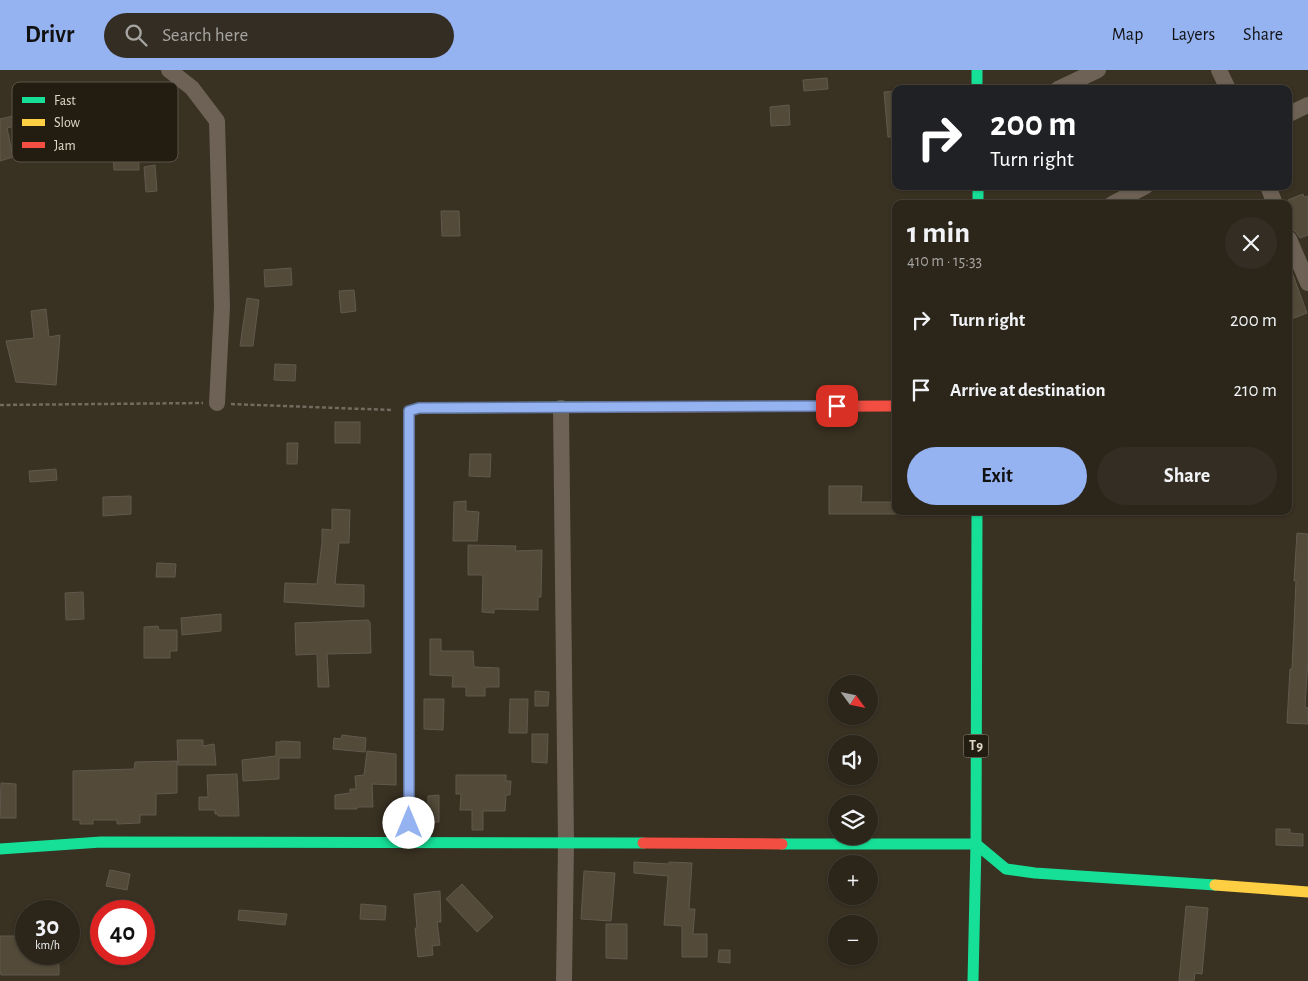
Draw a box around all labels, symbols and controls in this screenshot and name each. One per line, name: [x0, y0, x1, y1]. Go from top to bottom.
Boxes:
search box: [104, 13, 454, 58]
icon: search: [122, 21, 150, 49]
text: Drivr: [25, 23, 74, 47]
text: Search here: [162, 26, 248, 45]
text: Map: [1112, 26, 1143, 44]
text: Layers: [1171, 26, 1215, 44]
text: Share: [1243, 26, 1283, 44]
legend: [12, 82, 178, 162]
text: Fast: [54, 94, 76, 108]
icon: right: [907, 105, 972, 170]
text: 200 m: [990, 107, 1077, 142]
text: Slow: [54, 116, 81, 130]
text: Jam: [54, 139, 76, 153]
text: Turn right: [990, 148, 1074, 170]
button: close: [1225, 217, 1277, 269]
text: 1 min: [907, 218, 970, 248]
text: 410 m · 15:33: [907, 253, 982, 269]
icon: right: [907, 306, 935, 334]
text: Turn right: [950, 311, 1025, 330]
text: 200 m: [1230, 311, 1277, 330]
icon: arrive: [907, 376, 935, 404]
text: Arrive at destination: [950, 381, 1106, 400]
text: 210 m: [1233, 381, 1277, 400]
pin: [816, 385, 858, 427]
icon: arrive: [823, 392, 851, 420]
button: Exit: [907, 447, 1087, 505]
button: Share: [1097, 447, 1277, 505]
north arrow: [828, 675, 878, 725]
map controls: [828, 675, 878, 965]
road number: T9: [964, 734, 988, 758]
button: sound: [828, 735, 878, 785]
button: layers: [828, 795, 878, 845]
position arrow: [382, 796, 434, 848]
button: +: [828, 855, 878, 905]
speed limit sign: 40: [90, 900, 155, 965]
text: 30: [36, 914, 59, 939]
button: −: [828, 915, 878, 965]
text: km/h: [35, 939, 60, 951]

